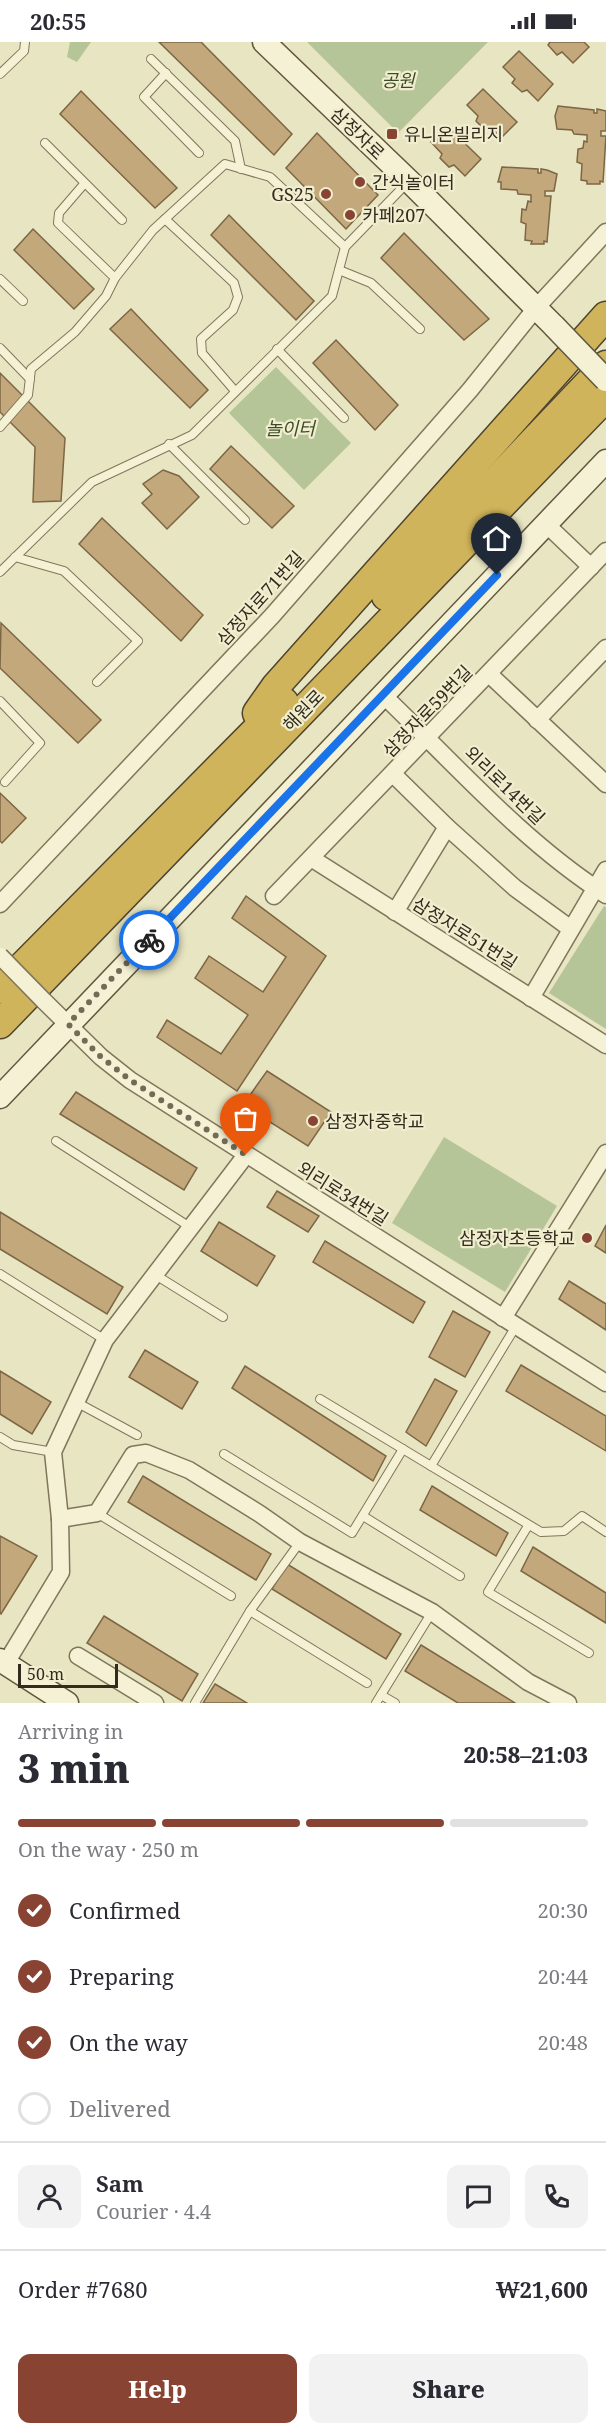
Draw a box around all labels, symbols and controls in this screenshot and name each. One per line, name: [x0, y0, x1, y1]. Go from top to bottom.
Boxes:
text: 20:55: [30, 6, 86, 36]
park label: 공원: [381, 68, 416, 92]
street label: 삼정자로: [326, 101, 390, 165]
place label: 유니온빌리지: [404, 122, 503, 146]
marker: 유니온빌리지: [385, 127, 399, 141]
place label: 간식놀이터: [372, 170, 455, 194]
marker: 간식놀이터: [353, 175, 367, 189]
place label: GS25: [271, 182, 314, 206]
marker: GS25: [319, 187, 333, 201]
place label: 카페207: [362, 203, 425, 227]
marker: 카페207: [343, 208, 357, 222]
park label: 놀이터: [265, 416, 317, 440]
pin: [471, 513, 522, 575]
icon: home: [480, 522, 513, 555]
street label: 삼정자로71번길: [211, 546, 309, 650]
street label: 삼정자로59번길: [377, 660, 477, 762]
street label: 해원로: [277, 684, 329, 736]
street label: 외리로14번길: [460, 741, 550, 829]
street label: 삼정자로51번길: [408, 891, 522, 975]
courier: [119, 910, 179, 970]
icon: bike: [133, 924, 166, 957]
pin: [220, 1093, 271, 1155]
icon: bag: [229, 1102, 262, 1135]
place label: 삼정자중학교: [325, 1109, 424, 1133]
marker: 삼정자중학교: [306, 1114, 320, 1128]
street label: 외리로34번길: [293, 1156, 393, 1230]
place label: 삼정자초등학교: [459, 1226, 575, 1250]
marker: 삼정자초등학교: [580, 1231, 594, 1245]
scale bar: [18, 1661, 118, 1688]
text: 50 m: [27, 1663, 64, 1685]
text: Arriving in: [18, 1718, 123, 1745]
text: 20:58–21:03: [464, 1739, 588, 1769]
text: 3 min: [18, 1741, 130, 1794]
text: On the way · 250 m: [18, 1836, 199, 1863]
icon: check: [18, 1894, 51, 1927]
text: Confirmed: [69, 1895, 180, 1925]
text: 20:30: [538, 1897, 588, 1924]
icon: check: [18, 1960, 51, 1993]
text: Preparing: [69, 1961, 174, 1991]
text: 20:44: [538, 1963, 588, 1990]
icon: check: [18, 2026, 51, 2059]
text: On the way: [69, 2027, 188, 2057]
text: 20:48: [538, 2029, 588, 2056]
text: Delivered: [69, 2093, 171, 2123]
button: person: [18, 2165, 81, 2228]
button: chat: [447, 2165, 510, 2228]
button: phone: [525, 2165, 588, 2228]
text: Sam: [96, 2168, 144, 2198]
text: Courier · 4.4: [96, 2198, 211, 2225]
text: Order #7680: [18, 2274, 148, 2304]
text: ₩21,600: [496, 2274, 588, 2304]
button: Help: [18, 2354, 297, 2423]
button: Share: [309, 2354, 588, 2423]

